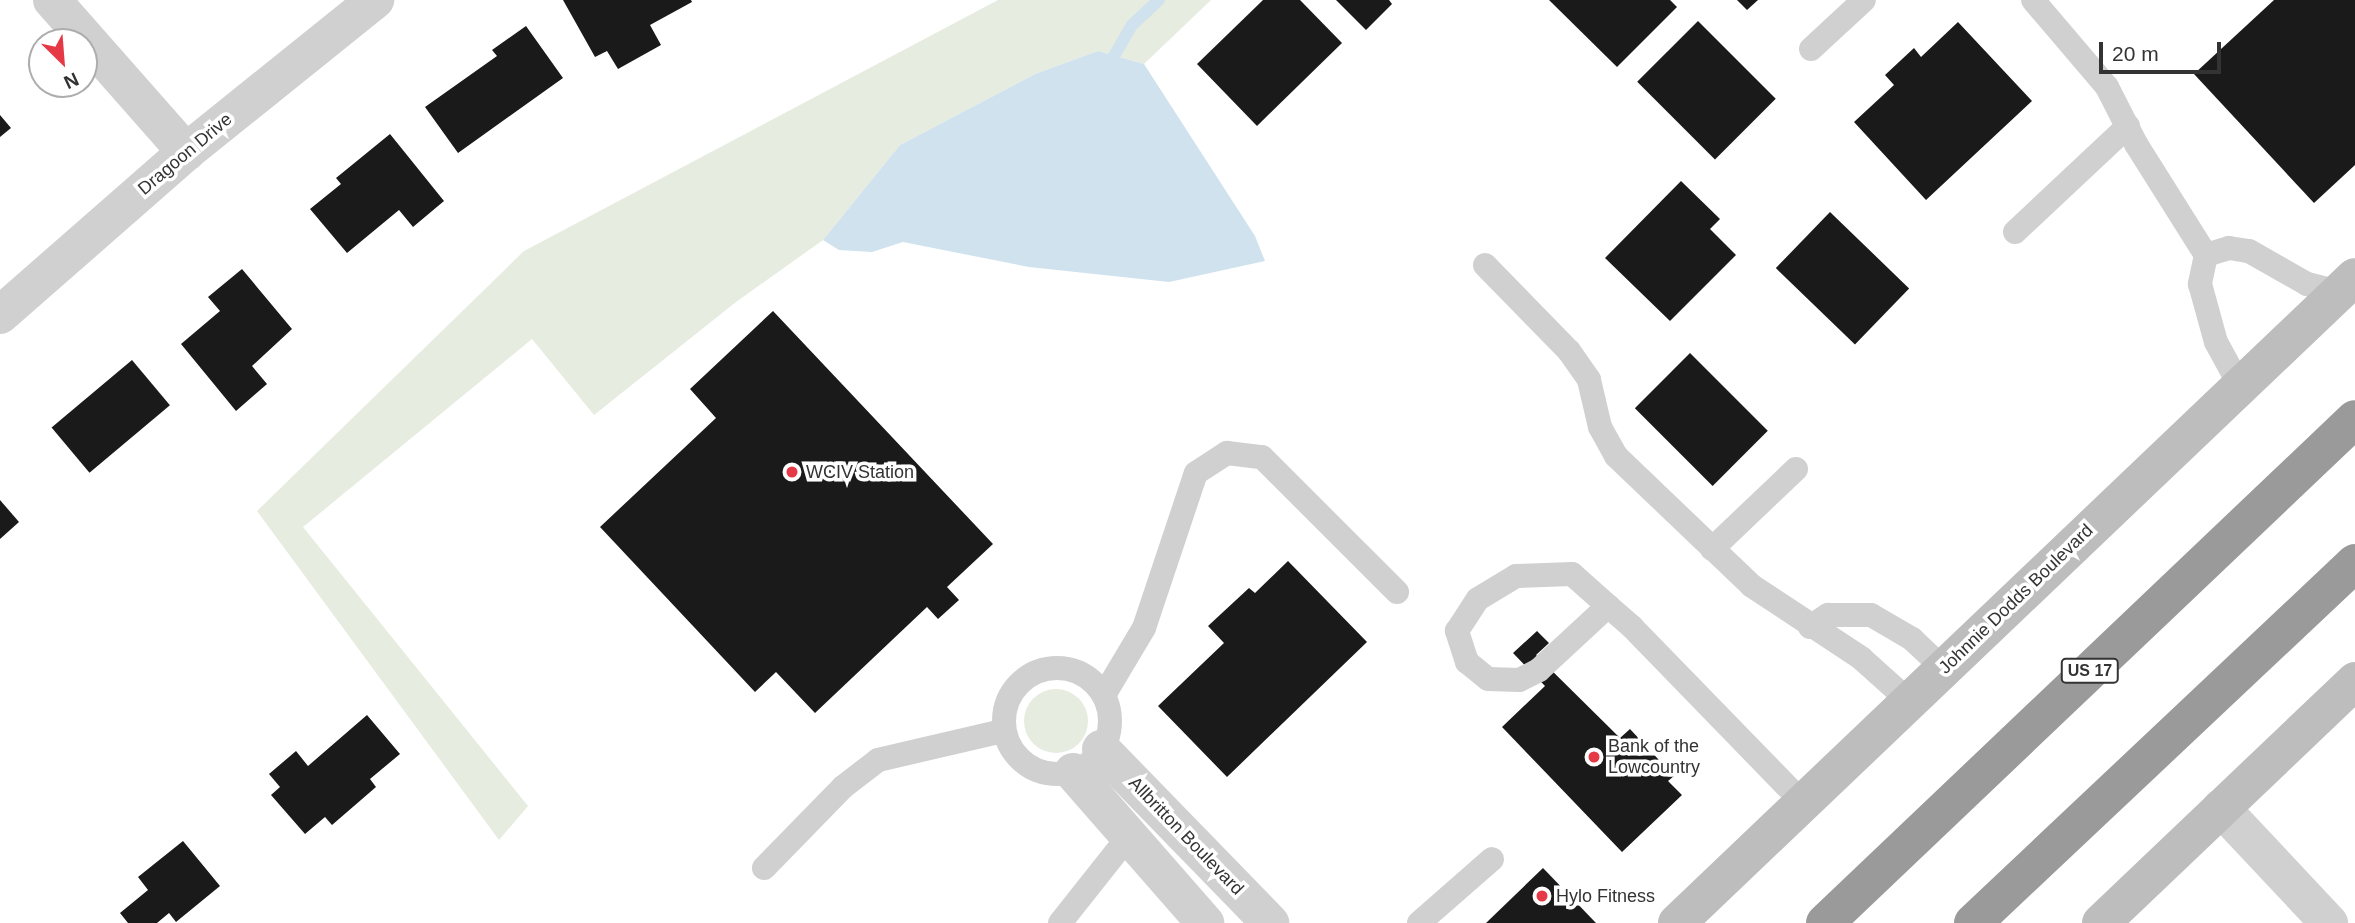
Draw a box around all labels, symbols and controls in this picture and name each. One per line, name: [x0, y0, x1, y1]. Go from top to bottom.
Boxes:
north arrow: [28, 28, 98, 98]
scale bar: [2103, 28, 2226, 72]
text: 20 m: [2112, 42, 2159, 65]
text: N: [61, 68, 82, 93]
street label: Dragoon Drive: [134, 108, 236, 200]
place label: WCIV Station: [806, 461, 914, 483]
marker: WCIV Station: [784, 464, 800, 480]
street label: Johnnie Dodds Boulevard: [1934, 520, 2098, 678]
road number: US 17: [2060, 658, 2120, 684]
place label: Bank of the Lowcountry: [1608, 736, 1700, 778]
marker: Bank of the Lowcountry: [1586, 749, 1602, 765]
street label: Allbritton Boulevard: [1124, 772, 1248, 900]
place label: Hylo Fitness: [1556, 885, 1655, 907]
marker: Hylo Fitness: [1534, 888, 1550, 904]

